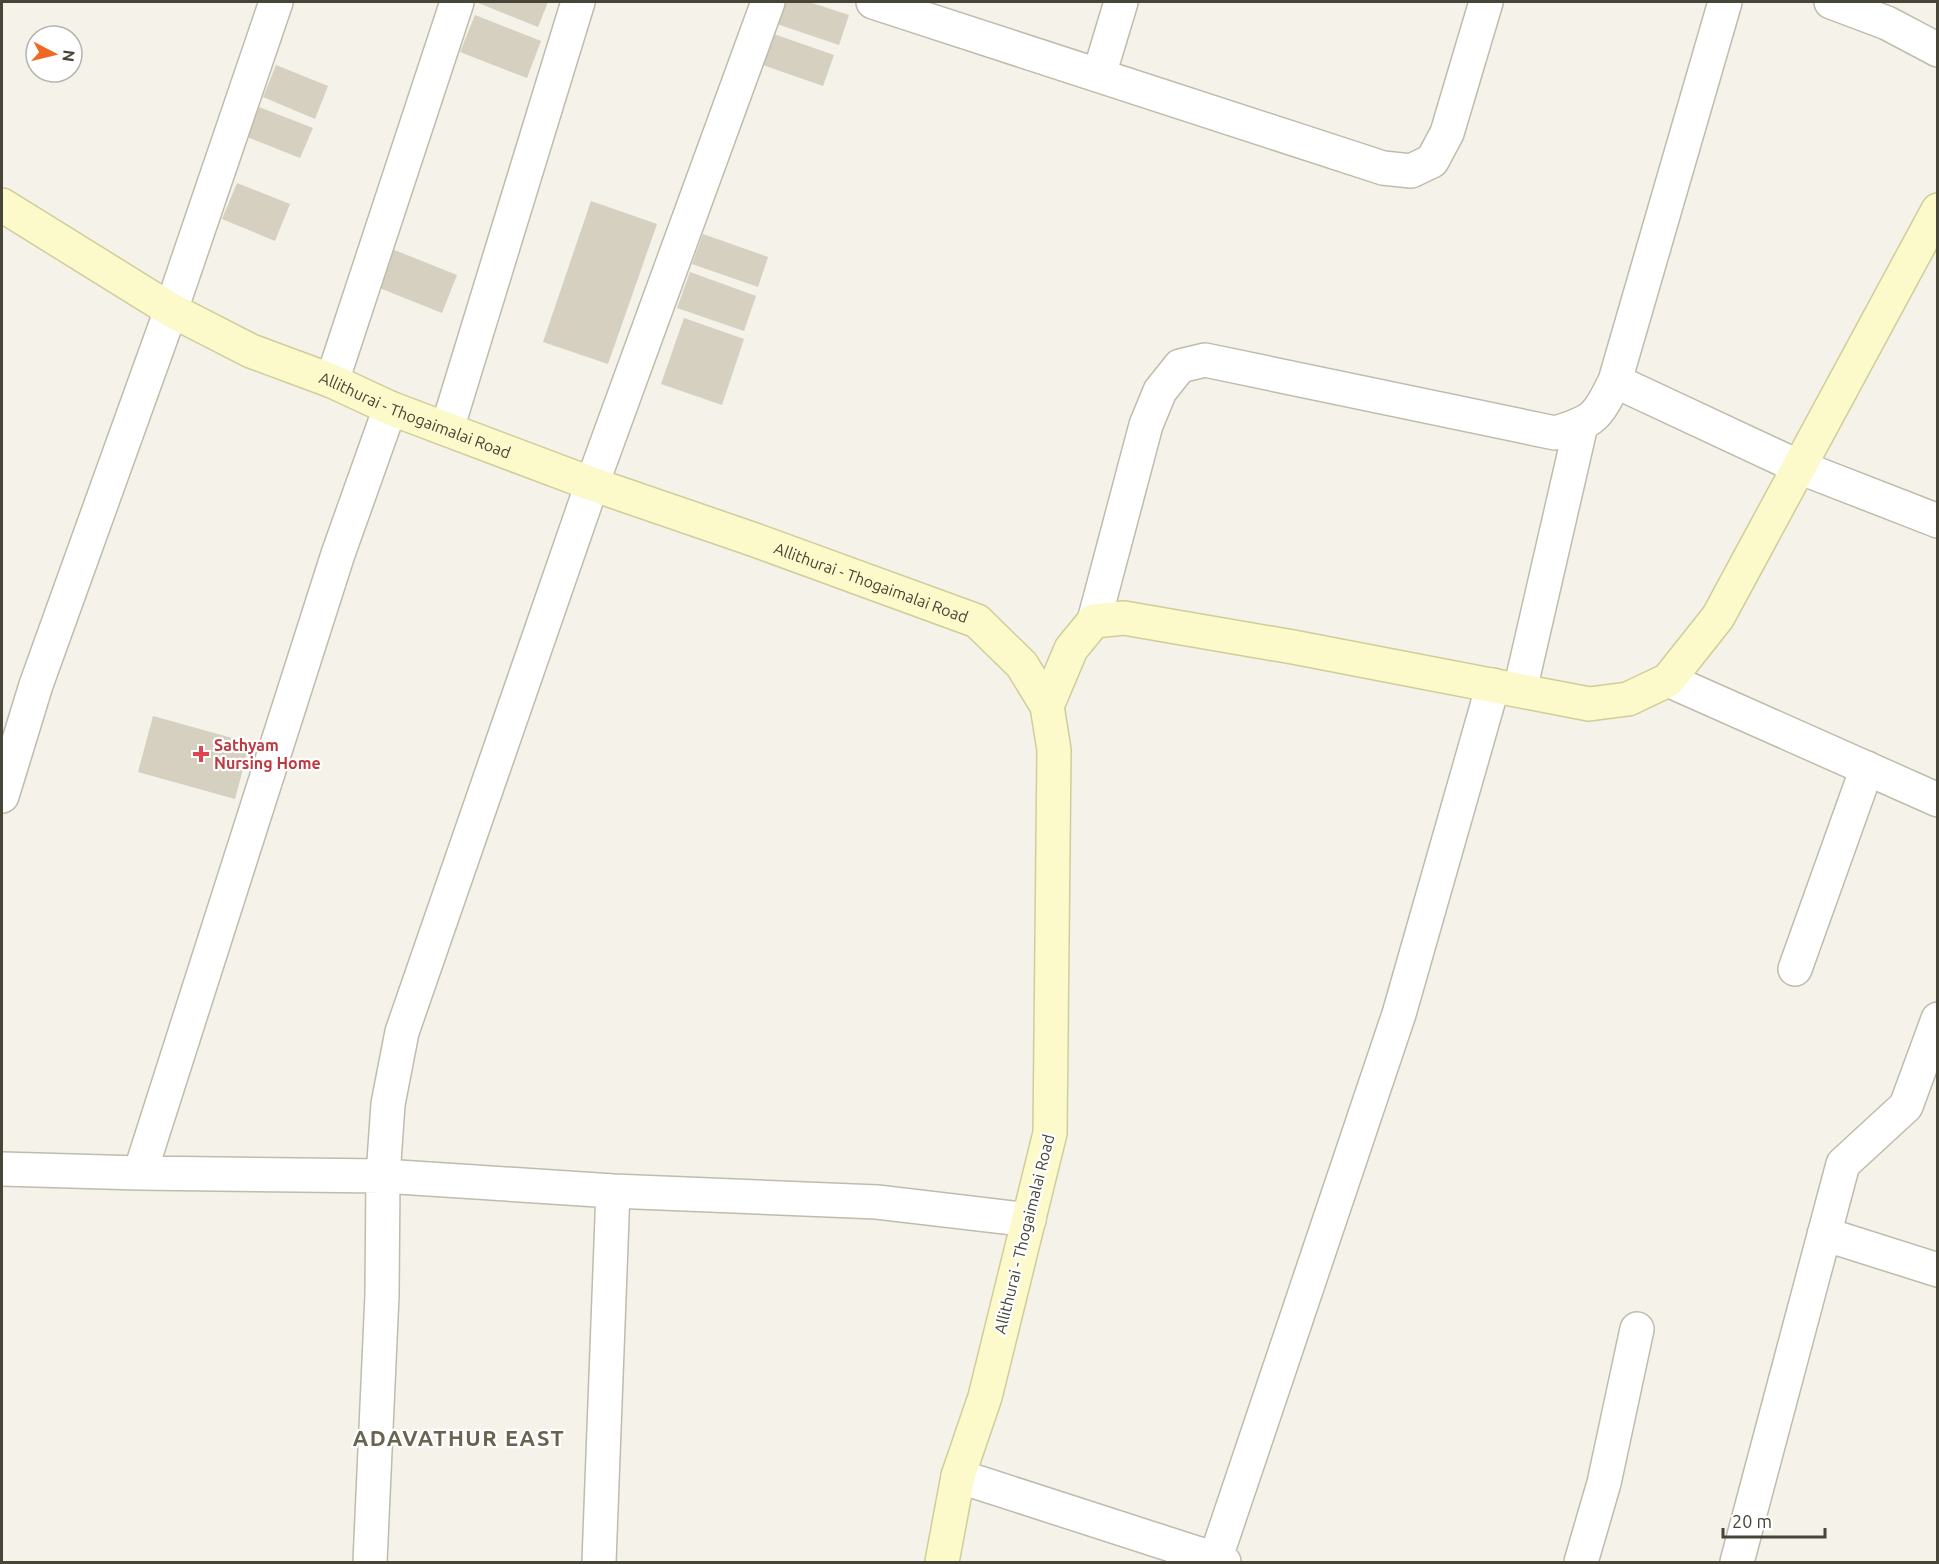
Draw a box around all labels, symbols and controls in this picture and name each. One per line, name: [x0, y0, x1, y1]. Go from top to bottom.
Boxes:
north arrow: [24, 24, 84, 84]
text: N: [59, 49, 79, 63]
street label: Allithurai - Thogaimalai Road: [317, 368, 513, 462]
street label: Allithurai - Thogaimalai Road: [772, 539, 971, 626]
place label: Sathyam Nursing Home: [214, 736, 321, 772]
marker: Sathyam Nursing Home: [192, 745, 210, 763]
street label: Allithurai - Thogaimalai Road: [990, 1132, 1058, 1336]
district label: ADAVATHUR EAST: [353, 1425, 565, 1450]
scale bar: [1723, 1501, 1825, 1539]
text: 20 m: [1732, 1511, 1772, 1531]

